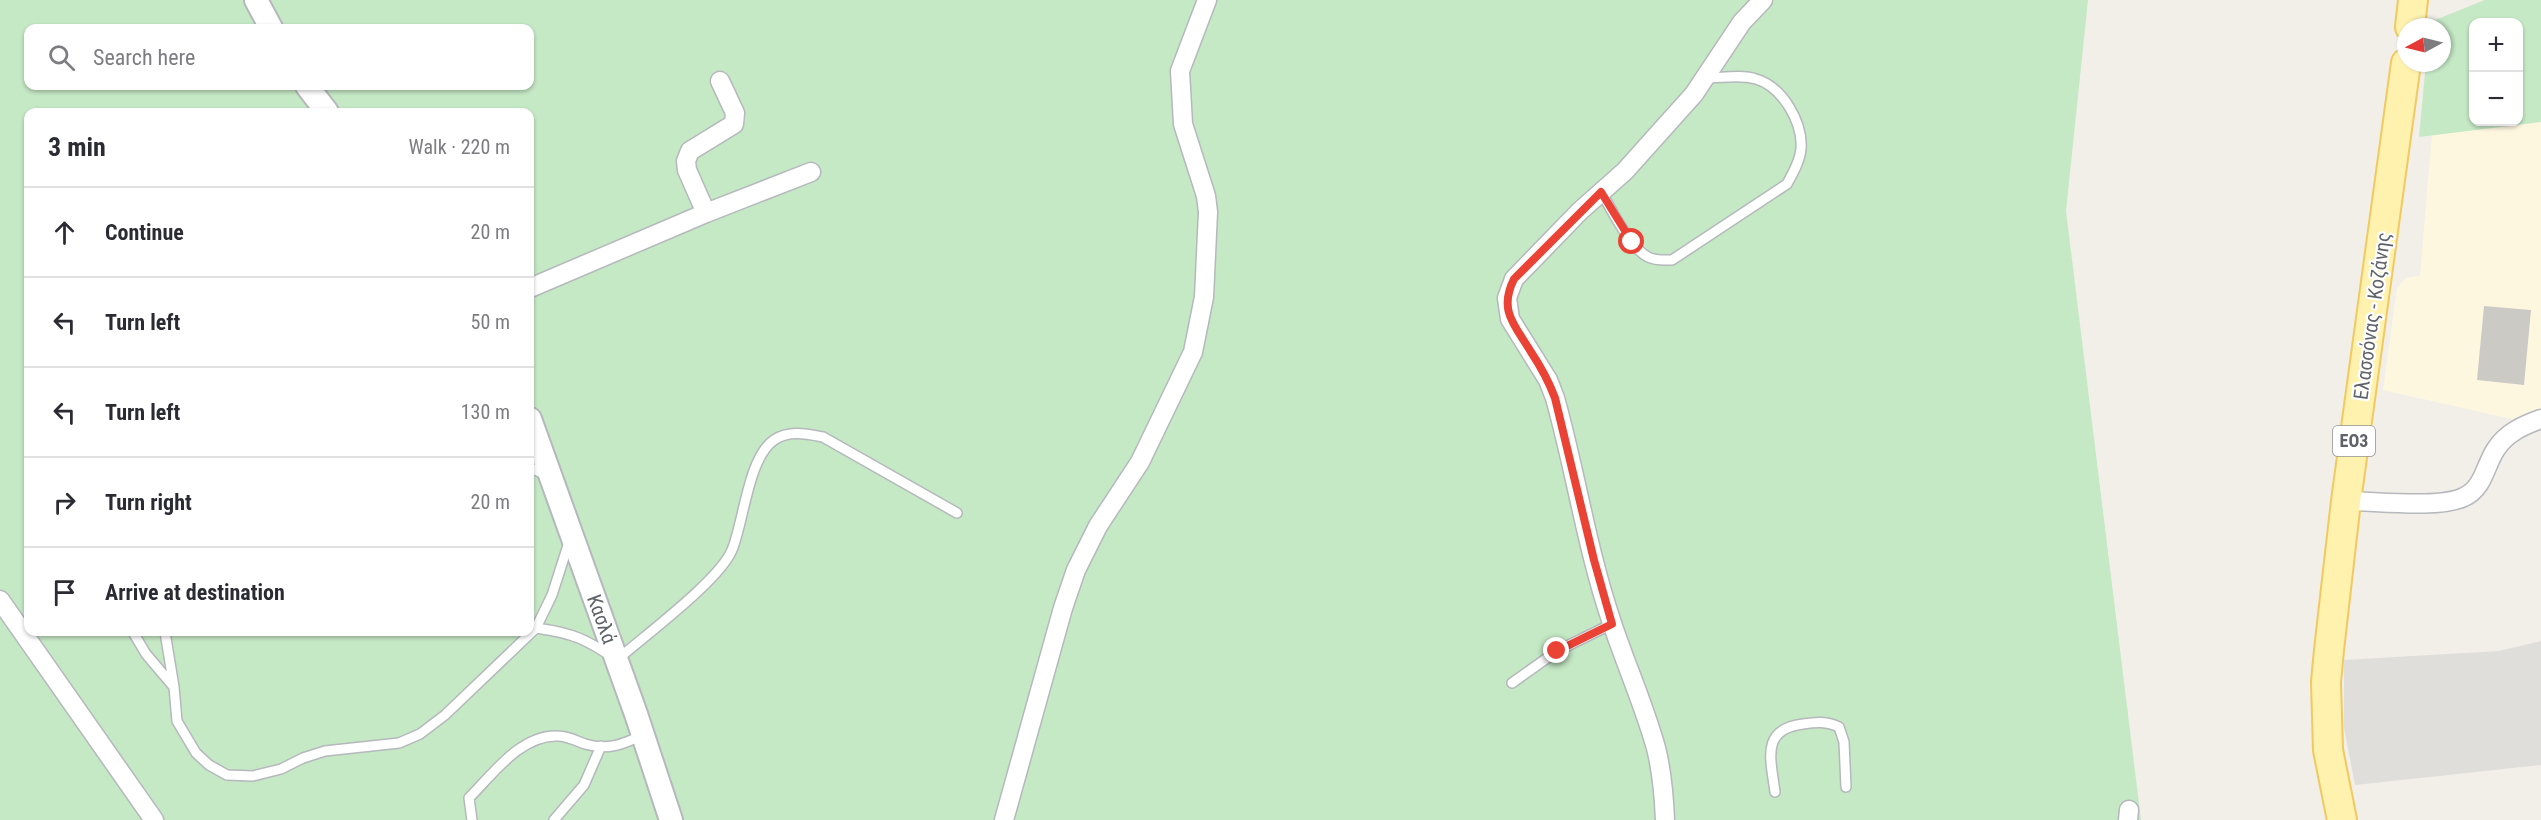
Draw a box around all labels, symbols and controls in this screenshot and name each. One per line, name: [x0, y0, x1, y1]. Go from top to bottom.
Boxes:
north arrow: [2397, 18, 2451, 72]
map controls: [2469, 18, 2523, 126]
button: +: [2469, 18, 2523, 72]
search box: [24, 24, 534, 90]
icon: search: [45, 41, 78, 74]
text: Search here: [93, 45, 195, 70]
button: −: [2469, 72, 2523, 126]
text: 3 min: [48, 132, 106, 162]
text: Walk · 220 m: [409, 135, 510, 159]
icon: ahead: [48, 216, 81, 249]
text: Continue: [105, 220, 184, 245]
text: 20 m: [471, 220, 510, 244]
route start: [1618, 228, 1644, 254]
street label: Ελασσόνας - Κοζάνης: [2348, 231, 2396, 401]
icon: left: [48, 306, 81, 339]
text: Turn left: [105, 310, 180, 335]
text: 50 m: [471, 310, 510, 334]
icon: left: [48, 396, 81, 429]
text: Turn left: [105, 400, 180, 425]
text: 130 m: [461, 400, 510, 424]
road number: ΕΟ3: [2333, 426, 2375, 456]
icon: right: [48, 486, 81, 519]
text: Turn right: [105, 490, 192, 515]
text: 20 m: [471, 490, 510, 514]
icon: arrive: [48, 576, 81, 609]
text: Arrive at destination: [105, 580, 285, 605]
street label: Κασλά: [582, 591, 622, 647]
route end: [1543, 637, 1569, 663]

